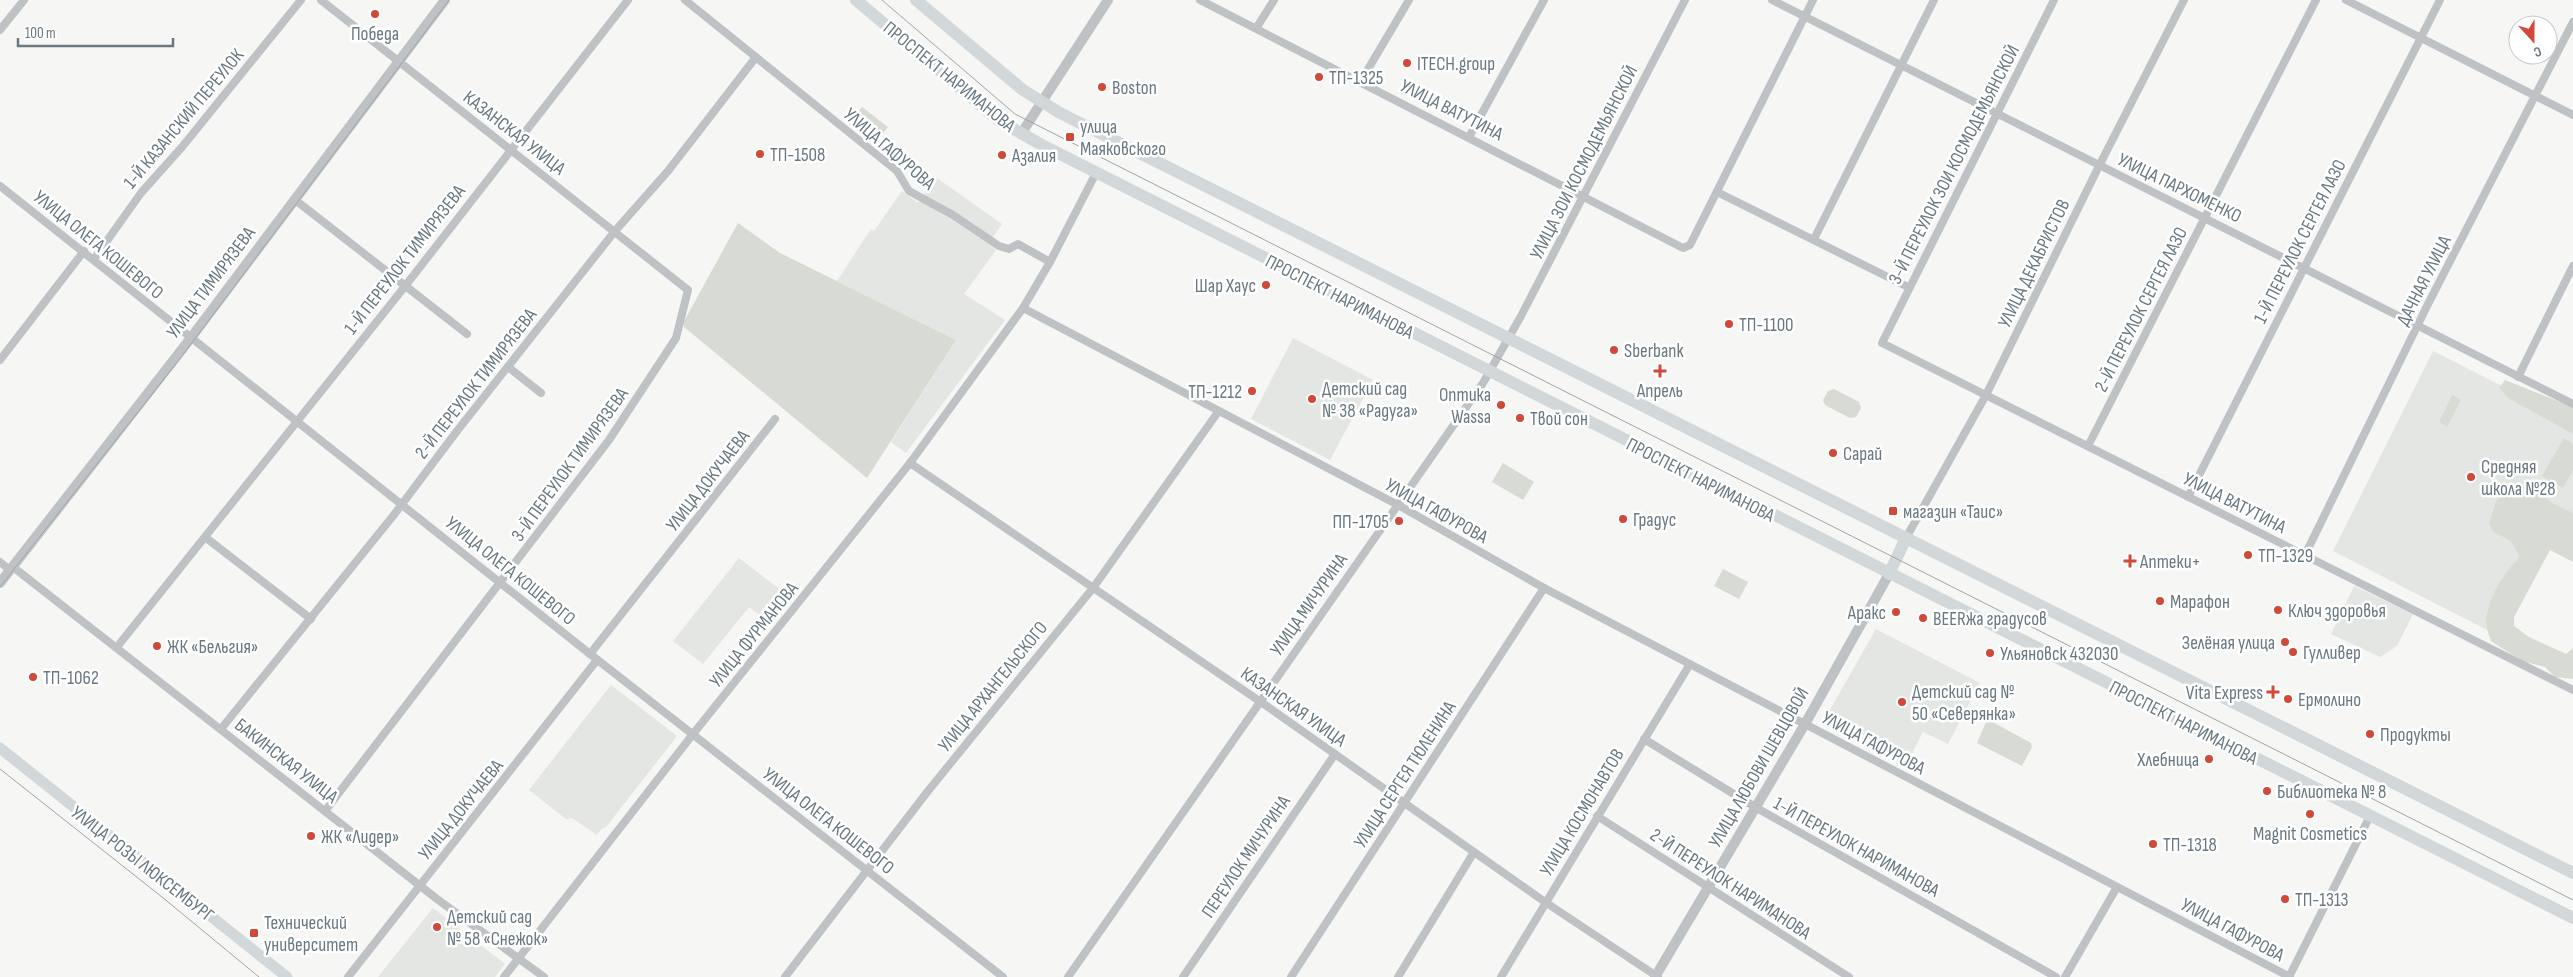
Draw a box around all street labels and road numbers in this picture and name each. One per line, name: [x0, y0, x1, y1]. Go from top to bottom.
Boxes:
street label: ПРОСПЕКТ НАРИМАНОВА: [878, 17, 1020, 138]
street label: 3-Й ПЕРЕУЛОК ЗОИ КОСМОДЕМЬЯНСКОЙ: [1884, 41, 2025, 288]
street label: 1-Й КАЗАНСКИЙ ПЕРЕУЛОК: [119, 44, 250, 194]
street label: УЛИЦА ЗОИ КОСМОДЕМЬЯНСКОЙ: [1525, 62, 1643, 264]
street label: УЛИЦА ВАТУТИНА: [1396, 75, 1507, 147]
street label: КАЗАНСКАЯ УЛИЦА: [458, 86, 570, 181]
street label: УЛИЦА ГАФУРОВА: [839, 103, 940, 196]
street label: УЛИЦА ПАРХОМЕНКО: [2114, 148, 2245, 228]
street label: 1-Й ПЕРЕУЛОК СЕРГЕЯ ЛАЗО: [2249, 156, 2352, 328]
street label: 1-Й ПЕРЕУЛОК ТИМИРЯЗЕВА: [340, 180, 471, 339]
street label: УЛИЦА ОЛЕГА КОШЕВОГО: [28, 186, 168, 305]
street label: УЛИЦА ДЕКАБРИСТОВ: [1993, 196, 2075, 332]
street label: УЛИЦА ТИМИРЯЗЕВА: [162, 222, 261, 343]
street label: 2-Й ПЕРЕУЛОК СЕРГЕЯ ЛАЗО: [2090, 223, 2193, 396]
street label: ДАЧНАЯ УЛИЦА: [2392, 231, 2457, 330]
street label: ПРОСПЕКТ НАРИМАНОВА: [1261, 250, 1418, 345]
street label: 2-Й ПЕРЕУЛОК ТИМИРЯЗЕВА: [410, 304, 543, 464]
street label: 3-Й ПЕРЕУЛОК ТИМИРЯЗЕВА: [507, 383, 634, 546]
street label: УЛИЦА ДОКУЧАЕВА: [661, 425, 755, 536]
street label: ПРОСПЕКТ НАРИМАНОВА: [1622, 433, 1779, 528]
street label: УЛИЦА ВАТУТИНА: [2179, 468, 2290, 540]
street label: УЛИЦА ГАФУРОВА: [1381, 474, 1492, 549]
street label: УЛИЦА ОЛЕГА КОШЕВОГО: [440, 512, 580, 631]
street label: УЛИЦА МИЧУРИНА: [1266, 549, 1353, 660]
street label: УЛИЦА ФУРМАНОВА: [705, 577, 804, 692]
street label: УЛИЦА АРХАНГЕЛЬСКОГО: [934, 617, 1053, 757]
street label: КАЗАНСКАЯ УЛИЦА: [1236, 662, 1351, 753]
street label: ПРОСПЕКТ НАРИМАНОВА: [2105, 676, 2262, 771]
street label: УЛИЦА ЛЮБОВИ ШЕВЦОВОЙ: [1704, 684, 1815, 852]
street label: УЛИЦА СЕРГЕЯ ТЮЛЕНИНА: [1349, 696, 1462, 853]
street label: УЛИЦА ГАФУРОВА: [1818, 706, 1930, 781]
street label: БАКИНСКАЯ УЛИЦА: [230, 714, 343, 809]
street label: УЛИЦА КОСМОНАВТОВ: [1535, 745, 1629, 881]
street label: УЛИЦА ДОКУЧАЕВА: [414, 754, 509, 865]
street label: УЛИЦА ОЛЕГА КОШЕВОГО: [758, 763, 898, 880]
street label: ПЕРЕУЛОК МИЧУРИНА: [1197, 791, 1296, 922]
street label: 1-Й ПЕРЕУЛОК НАРИМАНОВА: [1769, 792, 1944, 903]
street label: УЛИЦА РОЗЫ ЛЮКСЕМБУРГ: [66, 801, 218, 927]
street label: 2-Й ПЕРЕУЛОК НАРИМАНОВА: [1645, 824, 1816, 945]
street label: УЛИЦА ГАФУРОВА: [2177, 893, 2289, 968]

